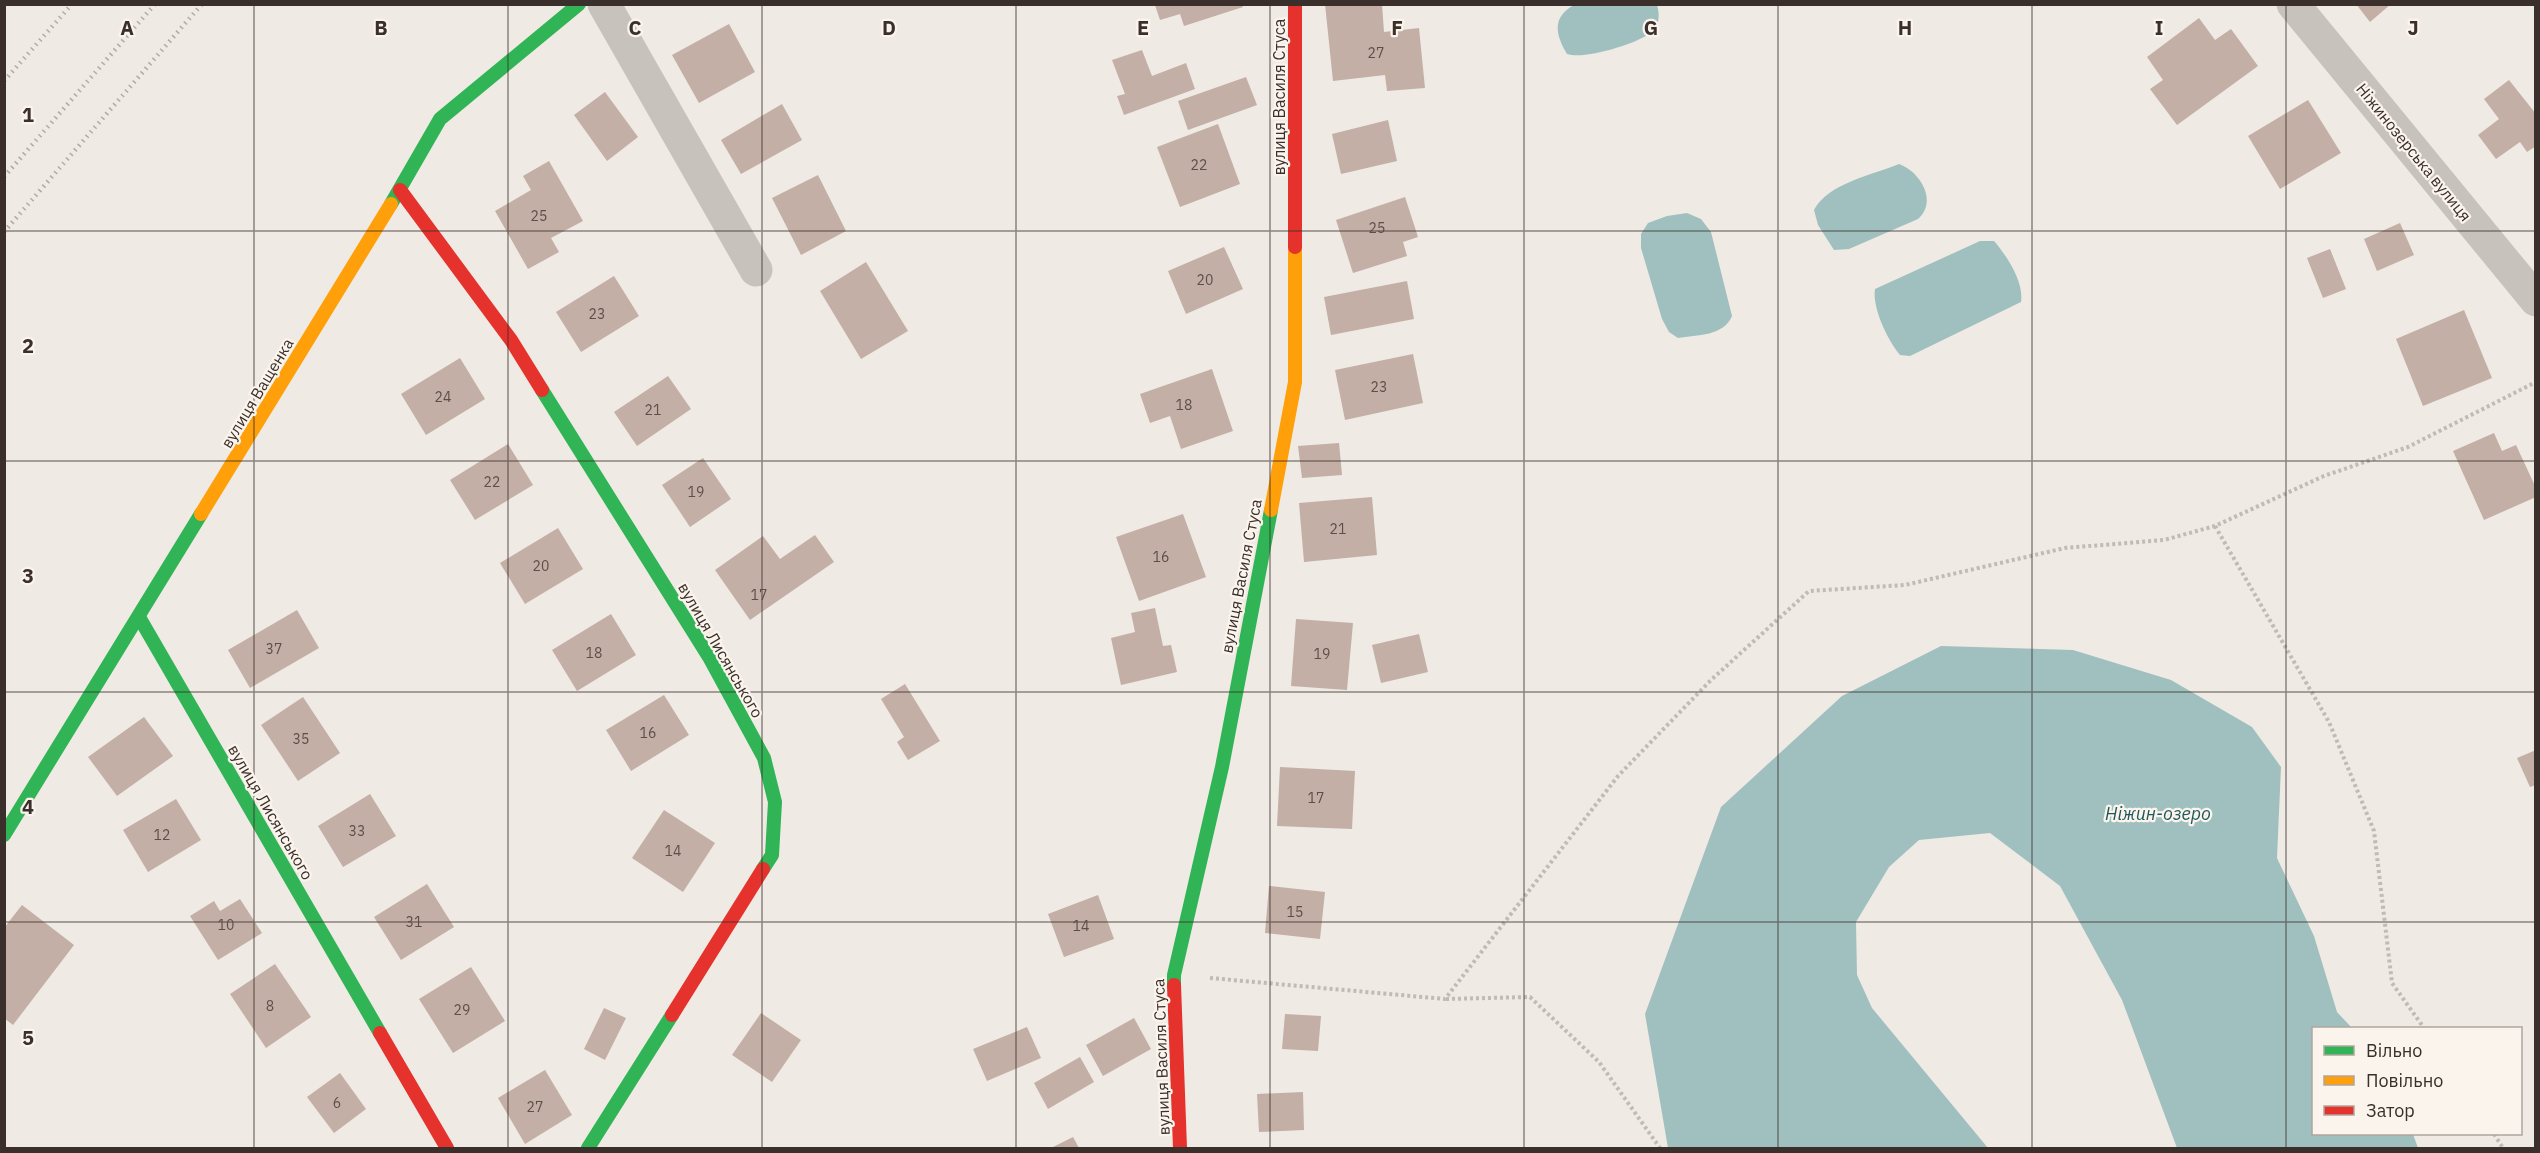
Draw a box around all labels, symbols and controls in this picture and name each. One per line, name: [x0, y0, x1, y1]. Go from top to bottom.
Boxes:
text: A: [120, 14, 134, 41]
text: B: [374, 14, 388, 41]
text: C: [628, 14, 642, 41]
text: D: [882, 14, 896, 41]
text: E: [1137, 14, 1149, 41]
text: F: [1391, 14, 1403, 41]
text: G: [1644, 14, 1658, 41]
text: H: [1898, 14, 1912, 41]
text: I: [2155, 14, 2163, 41]
text: J: [2407, 14, 2419, 41]
street label: вулиця Василя Стуса: [1269, 18, 1289, 175]
house number: 27: [1368, 44, 1384, 62]
street label: Ніжинозерська вулиця: [2352, 79, 2476, 225]
text: 1: [22, 101, 34, 128]
house number: 22: [1191, 156, 1207, 174]
house number: 25: [531, 207, 547, 225]
house number: 25: [1369, 219, 1385, 237]
house number: 20: [1197, 271, 1213, 289]
house number: 23: [589, 305, 605, 323]
text: 2: [22, 332, 34, 359]
street label: вулиця Ващенка: [216, 334, 298, 452]
house number: 23: [1371, 378, 1387, 396]
house number: 24: [435, 388, 451, 406]
house number: 18: [1176, 396, 1192, 414]
house number: 21: [645, 401, 661, 419]
house number: 22: [484, 473, 500, 491]
house number: 19: [688, 483, 704, 501]
street label: вулиця Василя Стуса: [1216, 497, 1266, 655]
house number: 21: [1330, 520, 1346, 538]
house number: 16: [1153, 548, 1169, 566]
house number: 20: [533, 557, 549, 575]
text: 3: [22, 562, 34, 589]
street label: вулиця Лисянського: [674, 579, 768, 721]
house number: 17: [751, 586, 767, 604]
house number: 37: [266, 640, 282, 658]
house number: 18: [586, 644, 602, 662]
house number: 19: [1314, 645, 1330, 663]
house number: 16: [640, 724, 656, 742]
house number: 35: [293, 730, 309, 748]
street label: вулиця Лисянського: [224, 741, 318, 883]
house number: 17: [1308, 789, 1324, 807]
text: 4: [22, 793, 34, 820]
water label: Ніжин-озеро: [2105, 802, 2211, 825]
house number: 33: [349, 822, 365, 840]
house number: 12: [154, 826, 170, 844]
house number: 14: [665, 842, 681, 860]
house number: 15: [1287, 903, 1303, 921]
house number: 31: [406, 913, 422, 931]
house number: 10: [218, 916, 234, 934]
house number: 14: [1073, 917, 1089, 935]
street label: вулиця Василя Стуса: [1148, 978, 1174, 1136]
house number: 8: [266, 997, 274, 1015]
house number: 29: [454, 1001, 470, 1019]
text: 5: [22, 1024, 34, 1051]
legend: [2312, 1027, 2522, 1135]
text: Вільно: [2366, 1039, 2422, 1062]
text: Повільно: [2366, 1069, 2443, 1092]
house number: 6: [333, 1094, 341, 1112]
house number: 27: [527, 1098, 543, 1116]
text: Затор: [2366, 1099, 2415, 1122]

